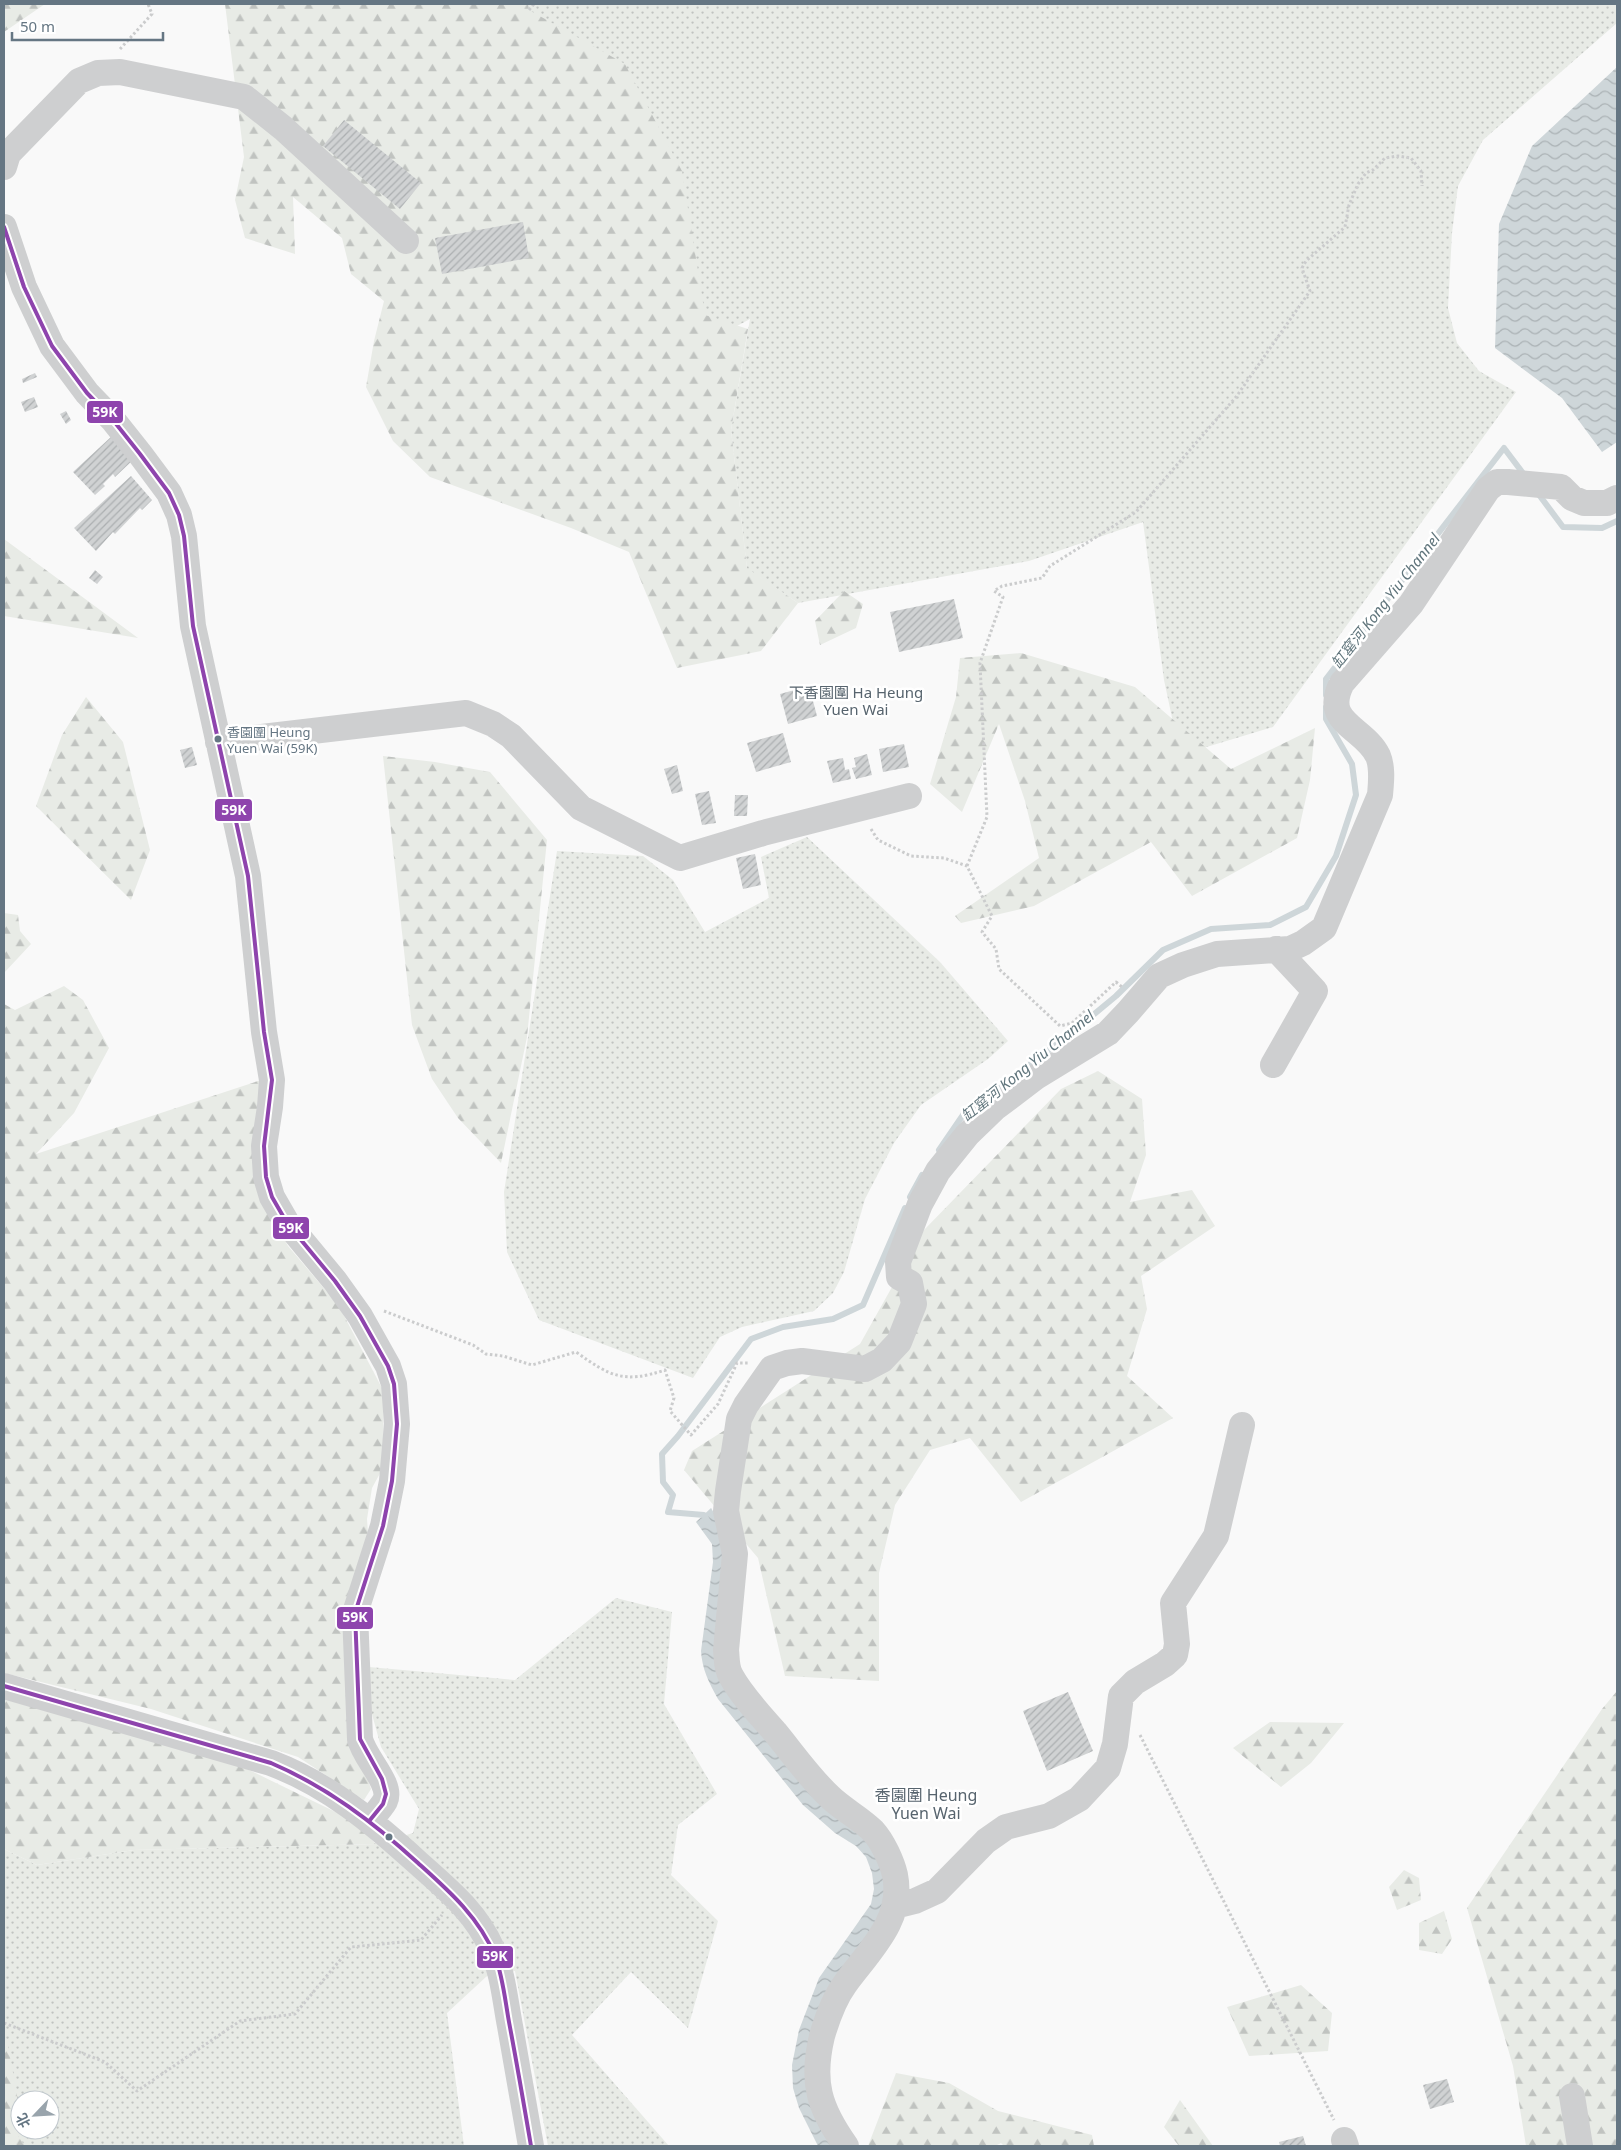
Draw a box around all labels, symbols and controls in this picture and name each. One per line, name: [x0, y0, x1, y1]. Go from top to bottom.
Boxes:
scale bar: [12, 10, 164, 42]
text: 50 m: [20, 16, 55, 36]
line badge: 59K: [86, 400, 124, 424]
text: 59K: [92, 402, 118, 421]
water label: 缸窰河 Kong Yiu Channel: [1326, 528, 1445, 672]
district label: 下香園圍 Ha Heung Yuen Wai: [789, 682, 923, 719]
place label: 香園圍 Heung Yuen Wai (59K): [227, 723, 317, 757]
marker: 香園圍 Heung Yuen Wai (59K): [213, 734, 223, 744]
line badge: 59K: [214, 798, 253, 822]
text: 59K: [221, 800, 247, 819]
water label: 缸窰河 Kong Yiu Channel: [957, 1005, 1099, 1125]
line badge: 59K: [272, 1216, 310, 1240]
text: 59K: [278, 1218, 304, 1237]
line badge: 59K: [336, 1606, 374, 1630]
text: 59K: [342, 1607, 368, 1626]
district label: 香園圍 Heung Yuen Wai: [875, 1784, 977, 1824]
unlabelled marker: [384, 1832, 394, 1842]
line badge: 59K: [476, 1945, 514, 1969]
text: 59K: [482, 1946, 508, 1965]
north arrow: [10, 2090, 60, 2140]
text: 北: [11, 2110, 34, 2131]

